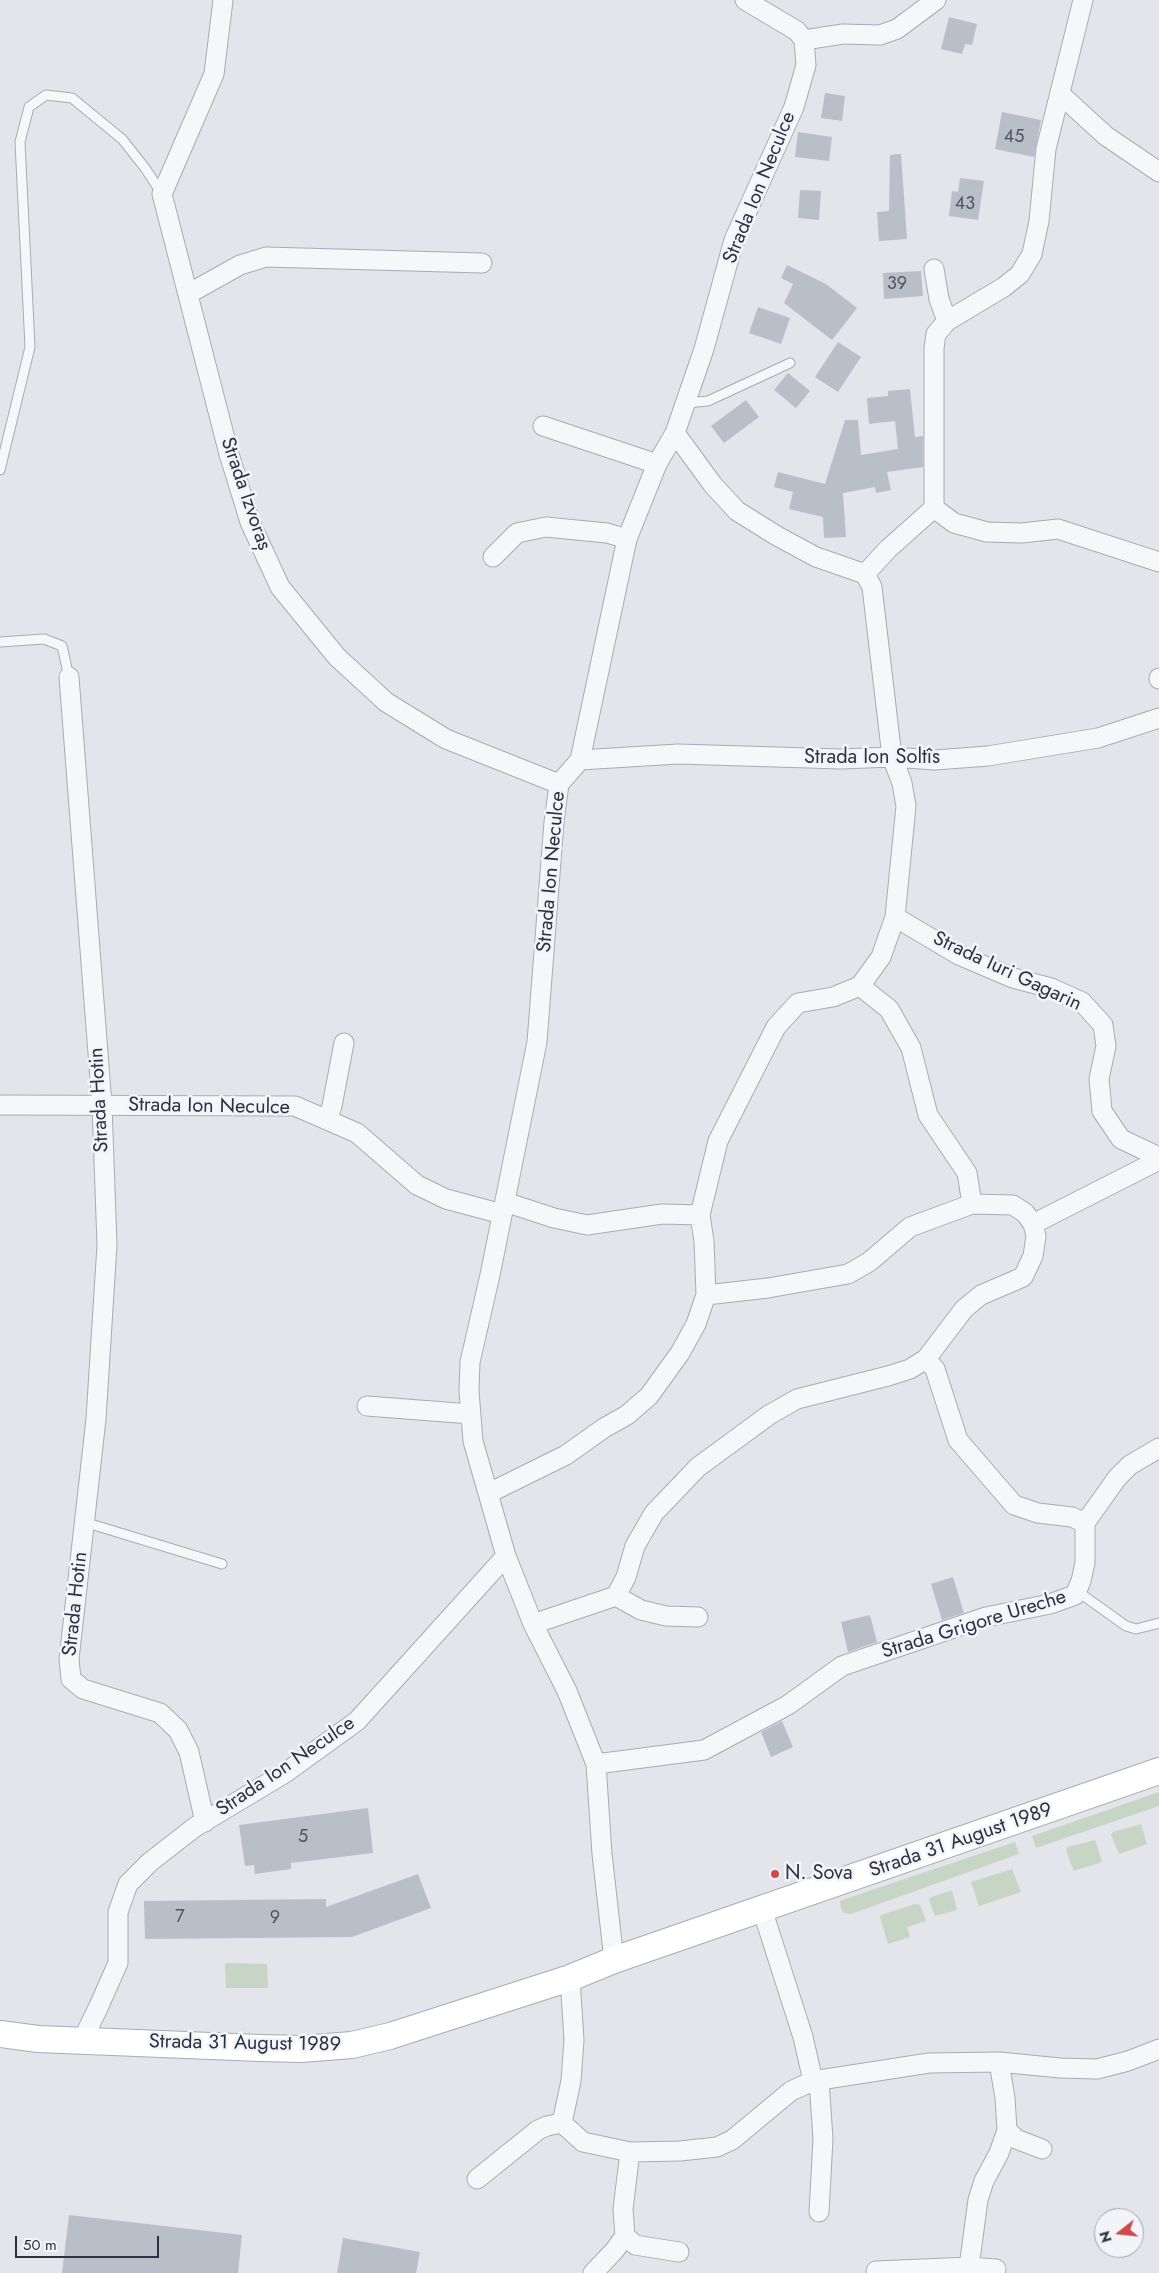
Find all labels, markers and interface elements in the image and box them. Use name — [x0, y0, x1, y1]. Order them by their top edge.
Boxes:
street label: Strada Ion Neculce — [719, 108, 801, 268]
house number: 45 — [1004, 127, 1024, 149]
house number: 43 — [955, 194, 975, 216]
house number: 39 — [887, 274, 907, 296]
street label: Strada Izvoraș — [215, 434, 275, 554]
street label: Strada Ion Soltîs — [804, 746, 940, 770]
street label: Strada Ion Neculce — [533, 790, 571, 954]
street label: Strada Iuri Gagarin — [929, 927, 1085, 1017]
street label: Strada Hotin — [85, 1047, 115, 1153]
street label: Strada Ion Neculce — [128, 1094, 290, 1120]
street label: Strada Hotin — [59, 1551, 93, 1657]
street label: Strada Grigore Ureche — [879, 1585, 1069, 1665]
street label: Strada Ion Neculce — [212, 1712, 360, 1822]
street label: Strada 31 August 1989 — [866, 1798, 1056, 1884]
house number: 5 — [298, 1827, 308, 1849]
place label: N. Sova — [785, 1862, 852, 1886]
marker: N. Sova — [769, 1868, 781, 1880]
house number: 7 — [175, 1907, 185, 1929]
house number: 9 — [270, 1908, 280, 1930]
street label: Strada 31 August 1989 — [149, 2030, 341, 2058]
north arrow — [1094, 2208, 1144, 2258]
scale bar — [18, 2226, 161, 2258]
text: N — [1094, 2229, 1117, 2245]
text: 50 m — [23, 2234, 57, 2256]

